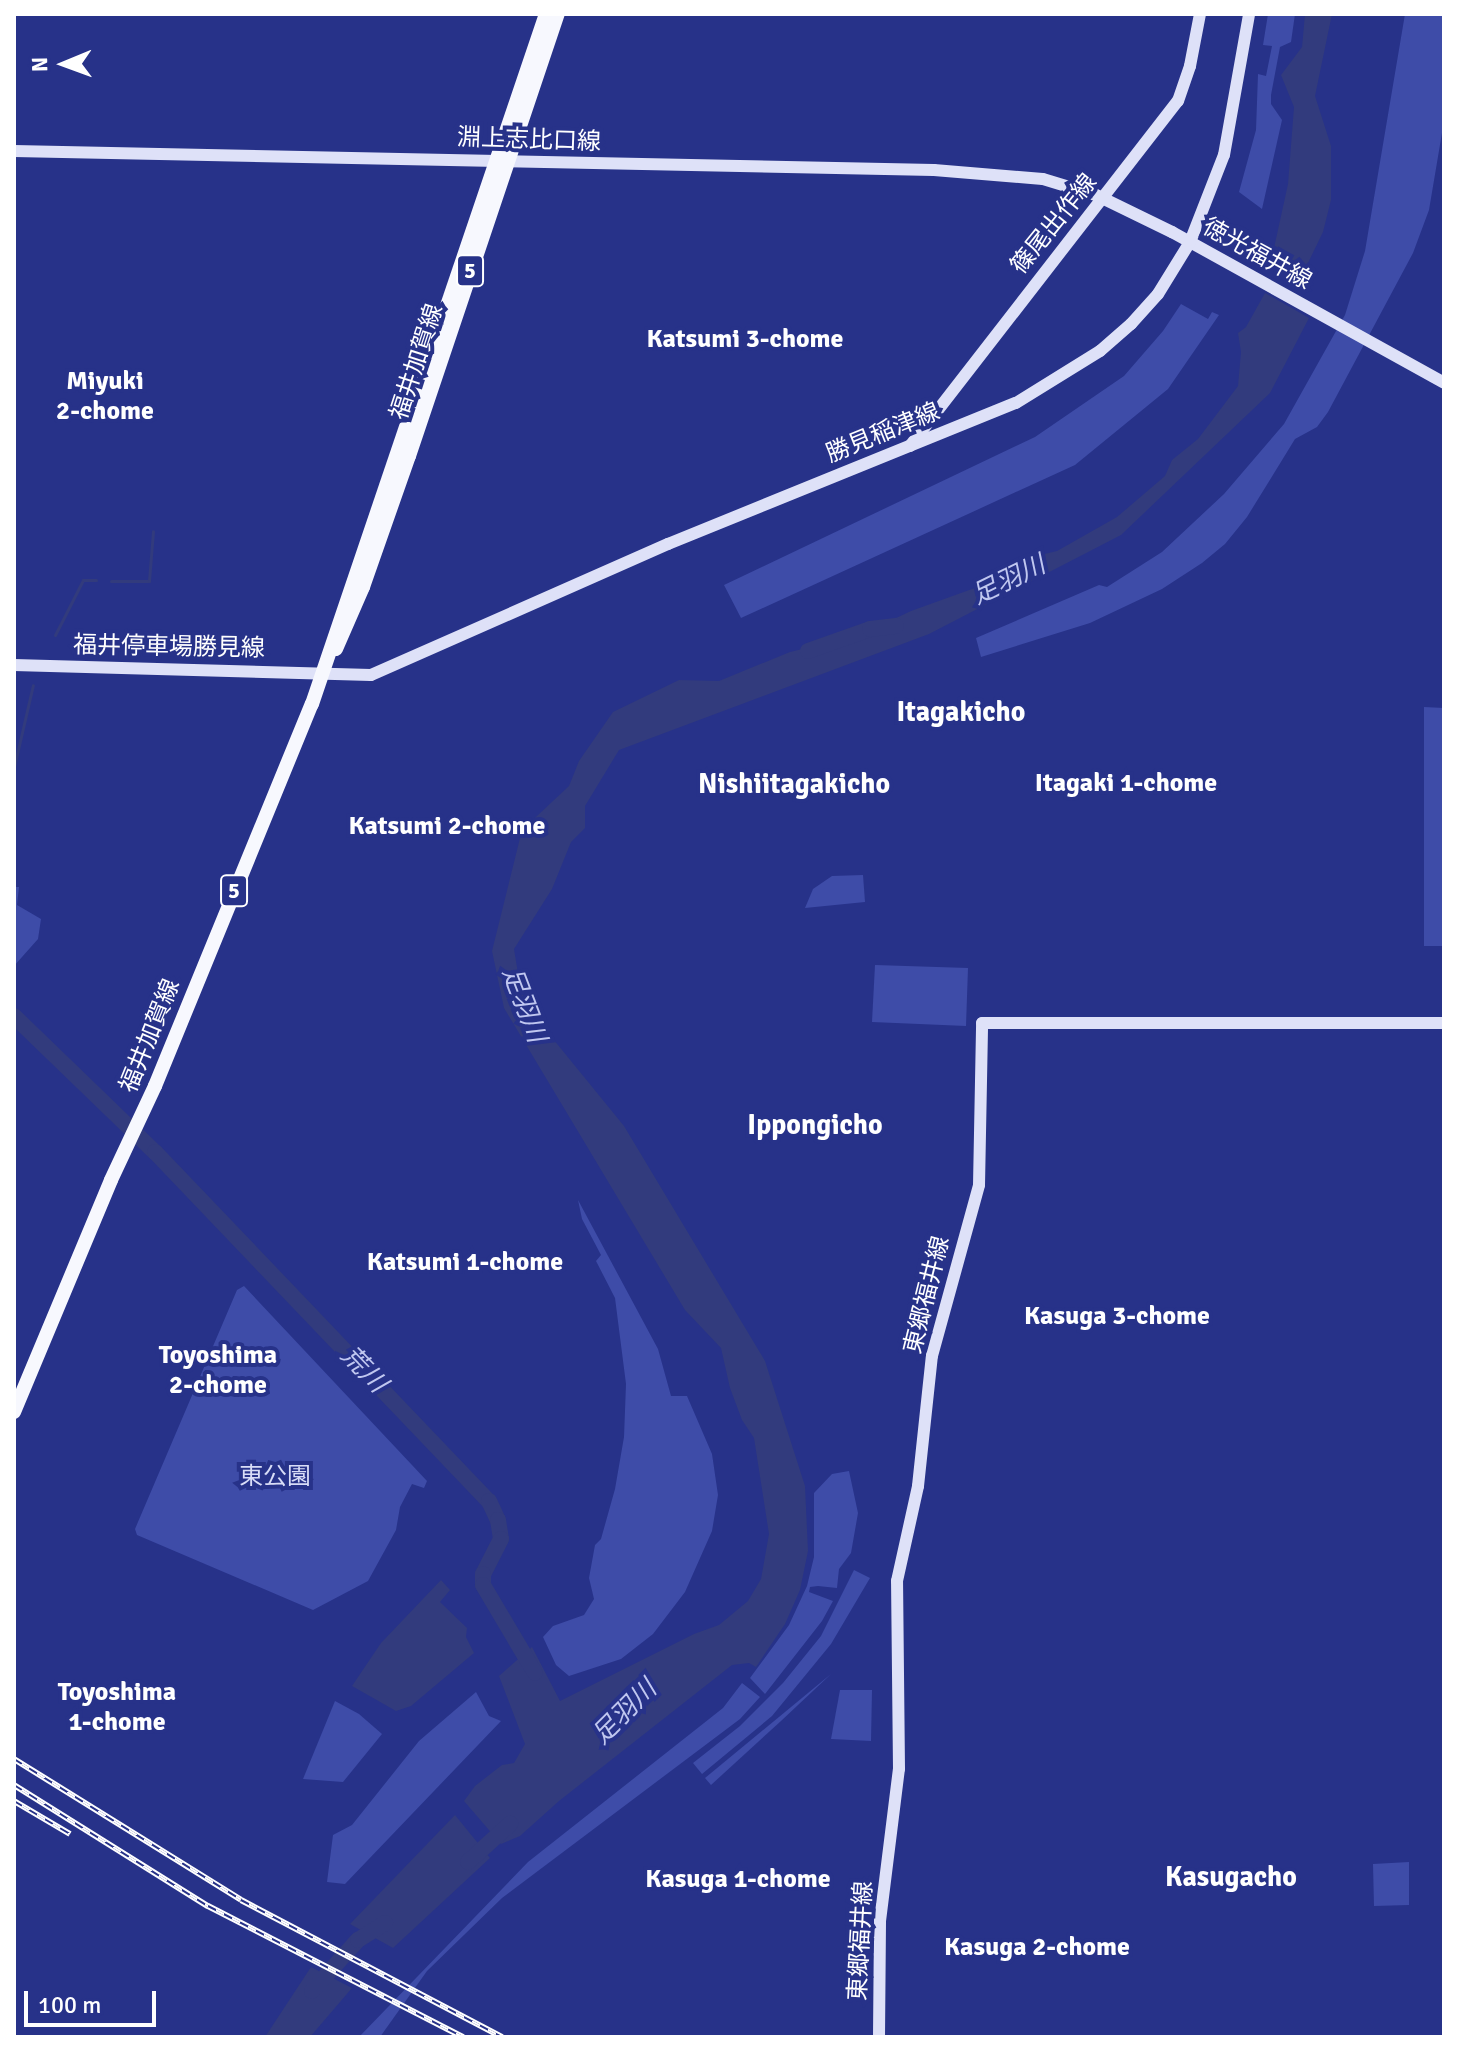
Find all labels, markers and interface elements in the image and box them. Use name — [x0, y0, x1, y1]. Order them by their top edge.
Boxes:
north arrow — [24, 24, 104, 104]
text: N — [26, 57, 53, 72]
street label: 淵上志比口線 — [457, 123, 601, 157]
street label: 篠尾出作線 — [1005, 168, 1103, 280]
street label: 徳光福井線 — [1198, 212, 1316, 296]
road number: 5 — [456, 253, 484, 289]
street label: 福井加賀線 — [385, 300, 449, 424]
district label: Katsumi 3-chome — [646, 324, 844, 356]
district label: Miyuki 2-chome — [56, 366, 154, 428]
street label: 勝見稲津線 — [822, 397, 944, 469]
water label: 足羽川 — [967, 550, 1051, 612]
street label: 福井停車場勝見線 — [73, 631, 265, 663]
district label: Itagakicho — [897, 695, 1025, 729]
district label: Nishiitagakicho — [698, 767, 890, 801]
district label: Itagaki 1-chome — [1035, 768, 1217, 800]
district label: Katsumi 2-chome — [348, 811, 546, 843]
road number: 5 — [220, 873, 248, 909]
water label: 足羽川 — [494, 963, 552, 1047]
street label: 福井加賀線 — [114, 975, 186, 1097]
district label: Ippongicho — [747, 1108, 883, 1142]
street label: 東郷福井線 — [899, 1233, 955, 1357]
district label: Katsumi 1-chome — [367, 1247, 563, 1279]
district label: Kasuga 3-chome — [1024, 1301, 1210, 1333]
district label: Toyoshima 2-chome — [159, 1340, 277, 1402]
water label: 荒川 — [334, 1340, 392, 1400]
park label: 東公園 — [239, 1463, 311, 1491]
water label: 足羽川 — [586, 1674, 664, 1752]
district label: Toyoshima 1-chome — [58, 1677, 176, 1738]
district label: Kasugacho — [1165, 1860, 1297, 1894]
district label: Kasuga 1-chome — [645, 1864, 831, 1896]
street label: 東郷福井線 — [843, 1880, 879, 2002]
district label: Kasuga 2-chome — [944, 1932, 1130, 1964]
scale bar — [28, 1975, 160, 2025]
text: 100 m — [38, 1990, 101, 2020]

